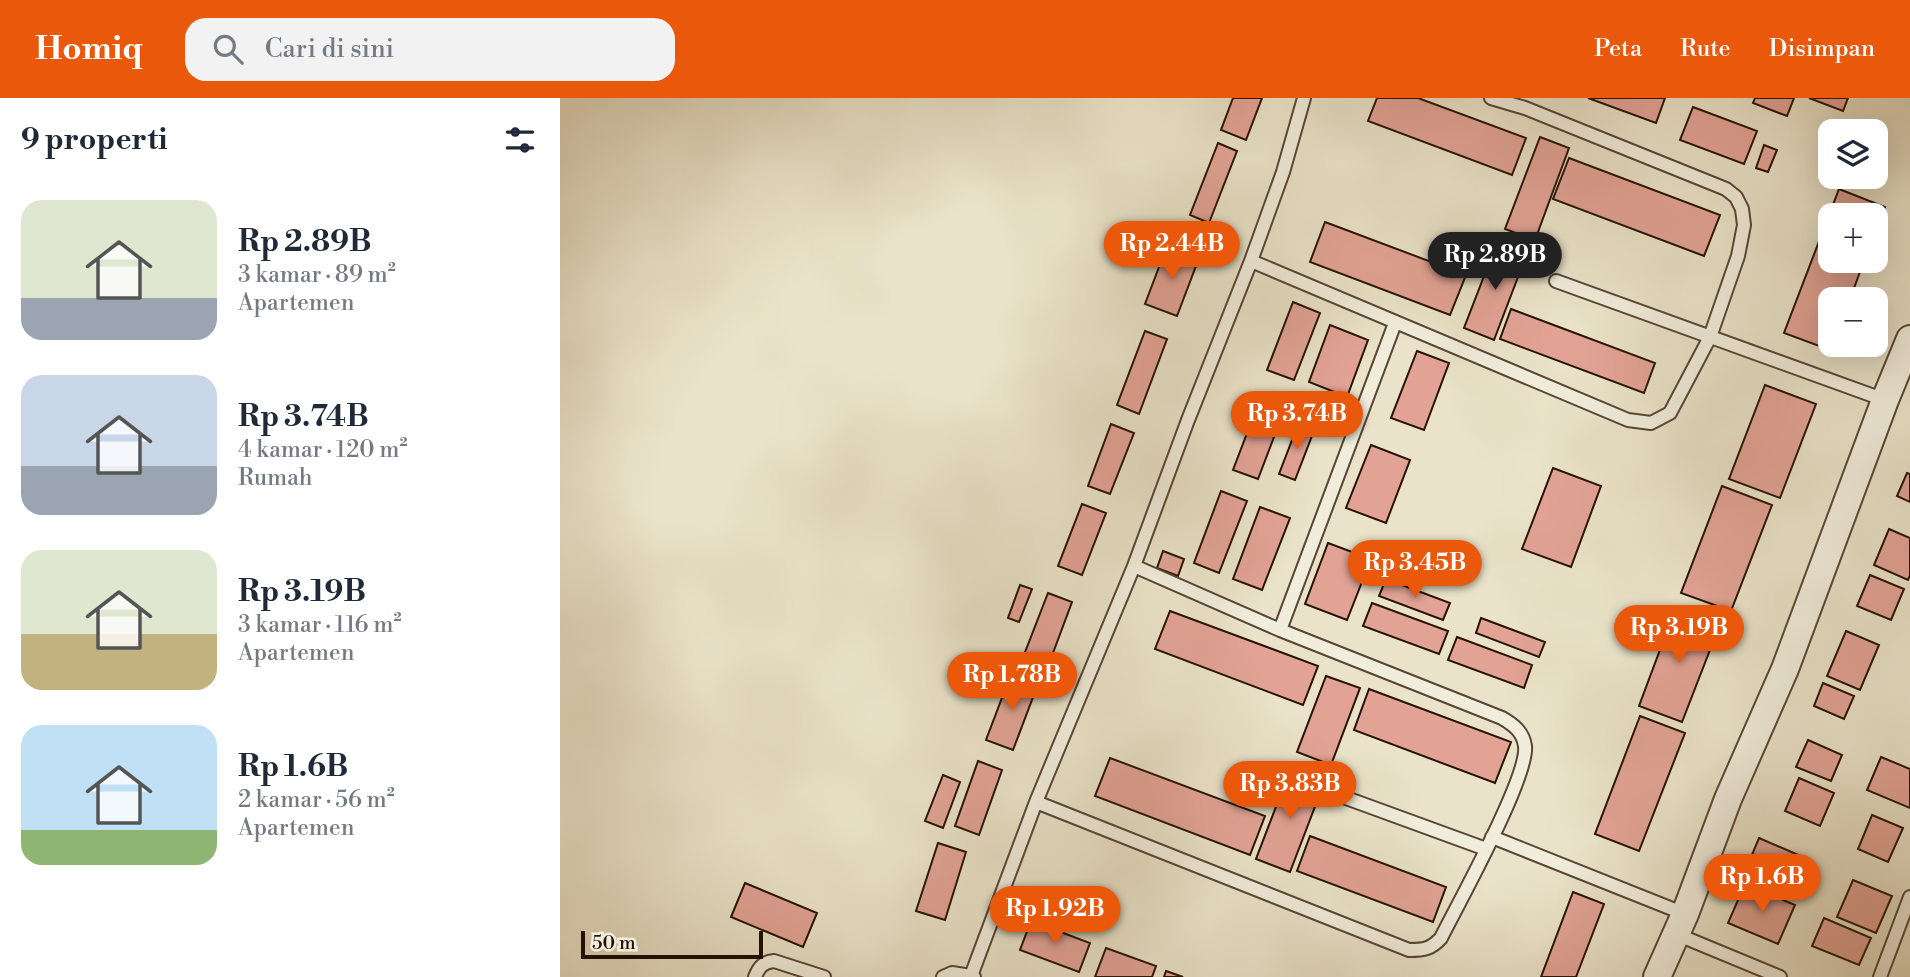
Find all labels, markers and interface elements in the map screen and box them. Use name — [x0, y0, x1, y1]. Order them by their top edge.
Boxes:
search box — [185, 18, 675, 81]
text: Homiq — [35, 29, 143, 70]
icon: search — [209, 30, 247, 68]
text: Cari di sini — [265, 33, 394, 65]
text: Peta — [1594, 34, 1642, 64]
text: Rute — [1680, 34, 1731, 64]
text: Disimpan — [1769, 34, 1875, 64]
map controls — [1818, 119, 1888, 357]
button: layers — [1818, 119, 1888, 189]
text: 9 properti — [21, 121, 168, 159]
icon: filters — [501, 121, 539, 159]
button: + — [1818, 203, 1888, 273]
pin: Rp 2.44B — [1100, 222, 1244, 281]
text: Rp 2.89B — [238, 223, 372, 261]
icon: home — [77, 228, 161, 312]
text: Rp 2.44B — [1120, 230, 1224, 258]
pin: Rp 2.89B — [1423, 232, 1567, 292]
text: Rp 2.89B — [1444, 241, 1546, 269]
text: 3 kamar · 89 m² — [238, 261, 396, 289]
button: − — [1818, 287, 1888, 357]
text: Apartemen — [238, 289, 354, 317]
pin: Rp 3.74B — [1225, 392, 1369, 451]
text: Rp 3.74B — [238, 398, 369, 436]
text: Rp 3.74B — [1247, 400, 1347, 428]
icon: home — [77, 403, 161, 487]
text: 4 kamar · 120 m² — [238, 436, 408, 464]
text: Rumah — [238, 464, 313, 492]
pin: Rp 3.45B — [1343, 540, 1487, 600]
text: Rp 3.45B — [1364, 549, 1466, 577]
text: Rp 3.19B — [238, 573, 366, 611]
icon: home — [77, 578, 161, 662]
pin: Rp 3.19B — [1607, 606, 1751, 665]
text: 3 kamar · 116 m² — [238, 611, 401, 639]
text: Rp 3.19B — [1630, 614, 1728, 642]
text: Apartemen — [238, 639, 354, 667]
pin: Rp 1.78B — [940, 652, 1084, 712]
text: Rp 1.78B — [963, 661, 1061, 689]
text: Rp 1.6B — [238, 748, 348, 786]
icon: home — [77, 753, 161, 837]
pin: Rp 3.83B — [1218, 762, 1362, 821]
text: Rp 3.83B — [1239, 770, 1341, 798]
text: 2 kamar · 56 m² — [238, 786, 395, 814]
text: Apartemen — [238, 814, 354, 842]
pin: Rp 1.6B — [1697, 854, 1827, 914]
text: Rp 1.6B — [1720, 863, 1804, 891]
pin: Rp 1.92B — [983, 886, 1127, 946]
text: Rp 1.92B — [1006, 895, 1104, 923]
scale bar — [581, 928, 763, 960]
text: 50 m — [592, 931, 636, 955]

